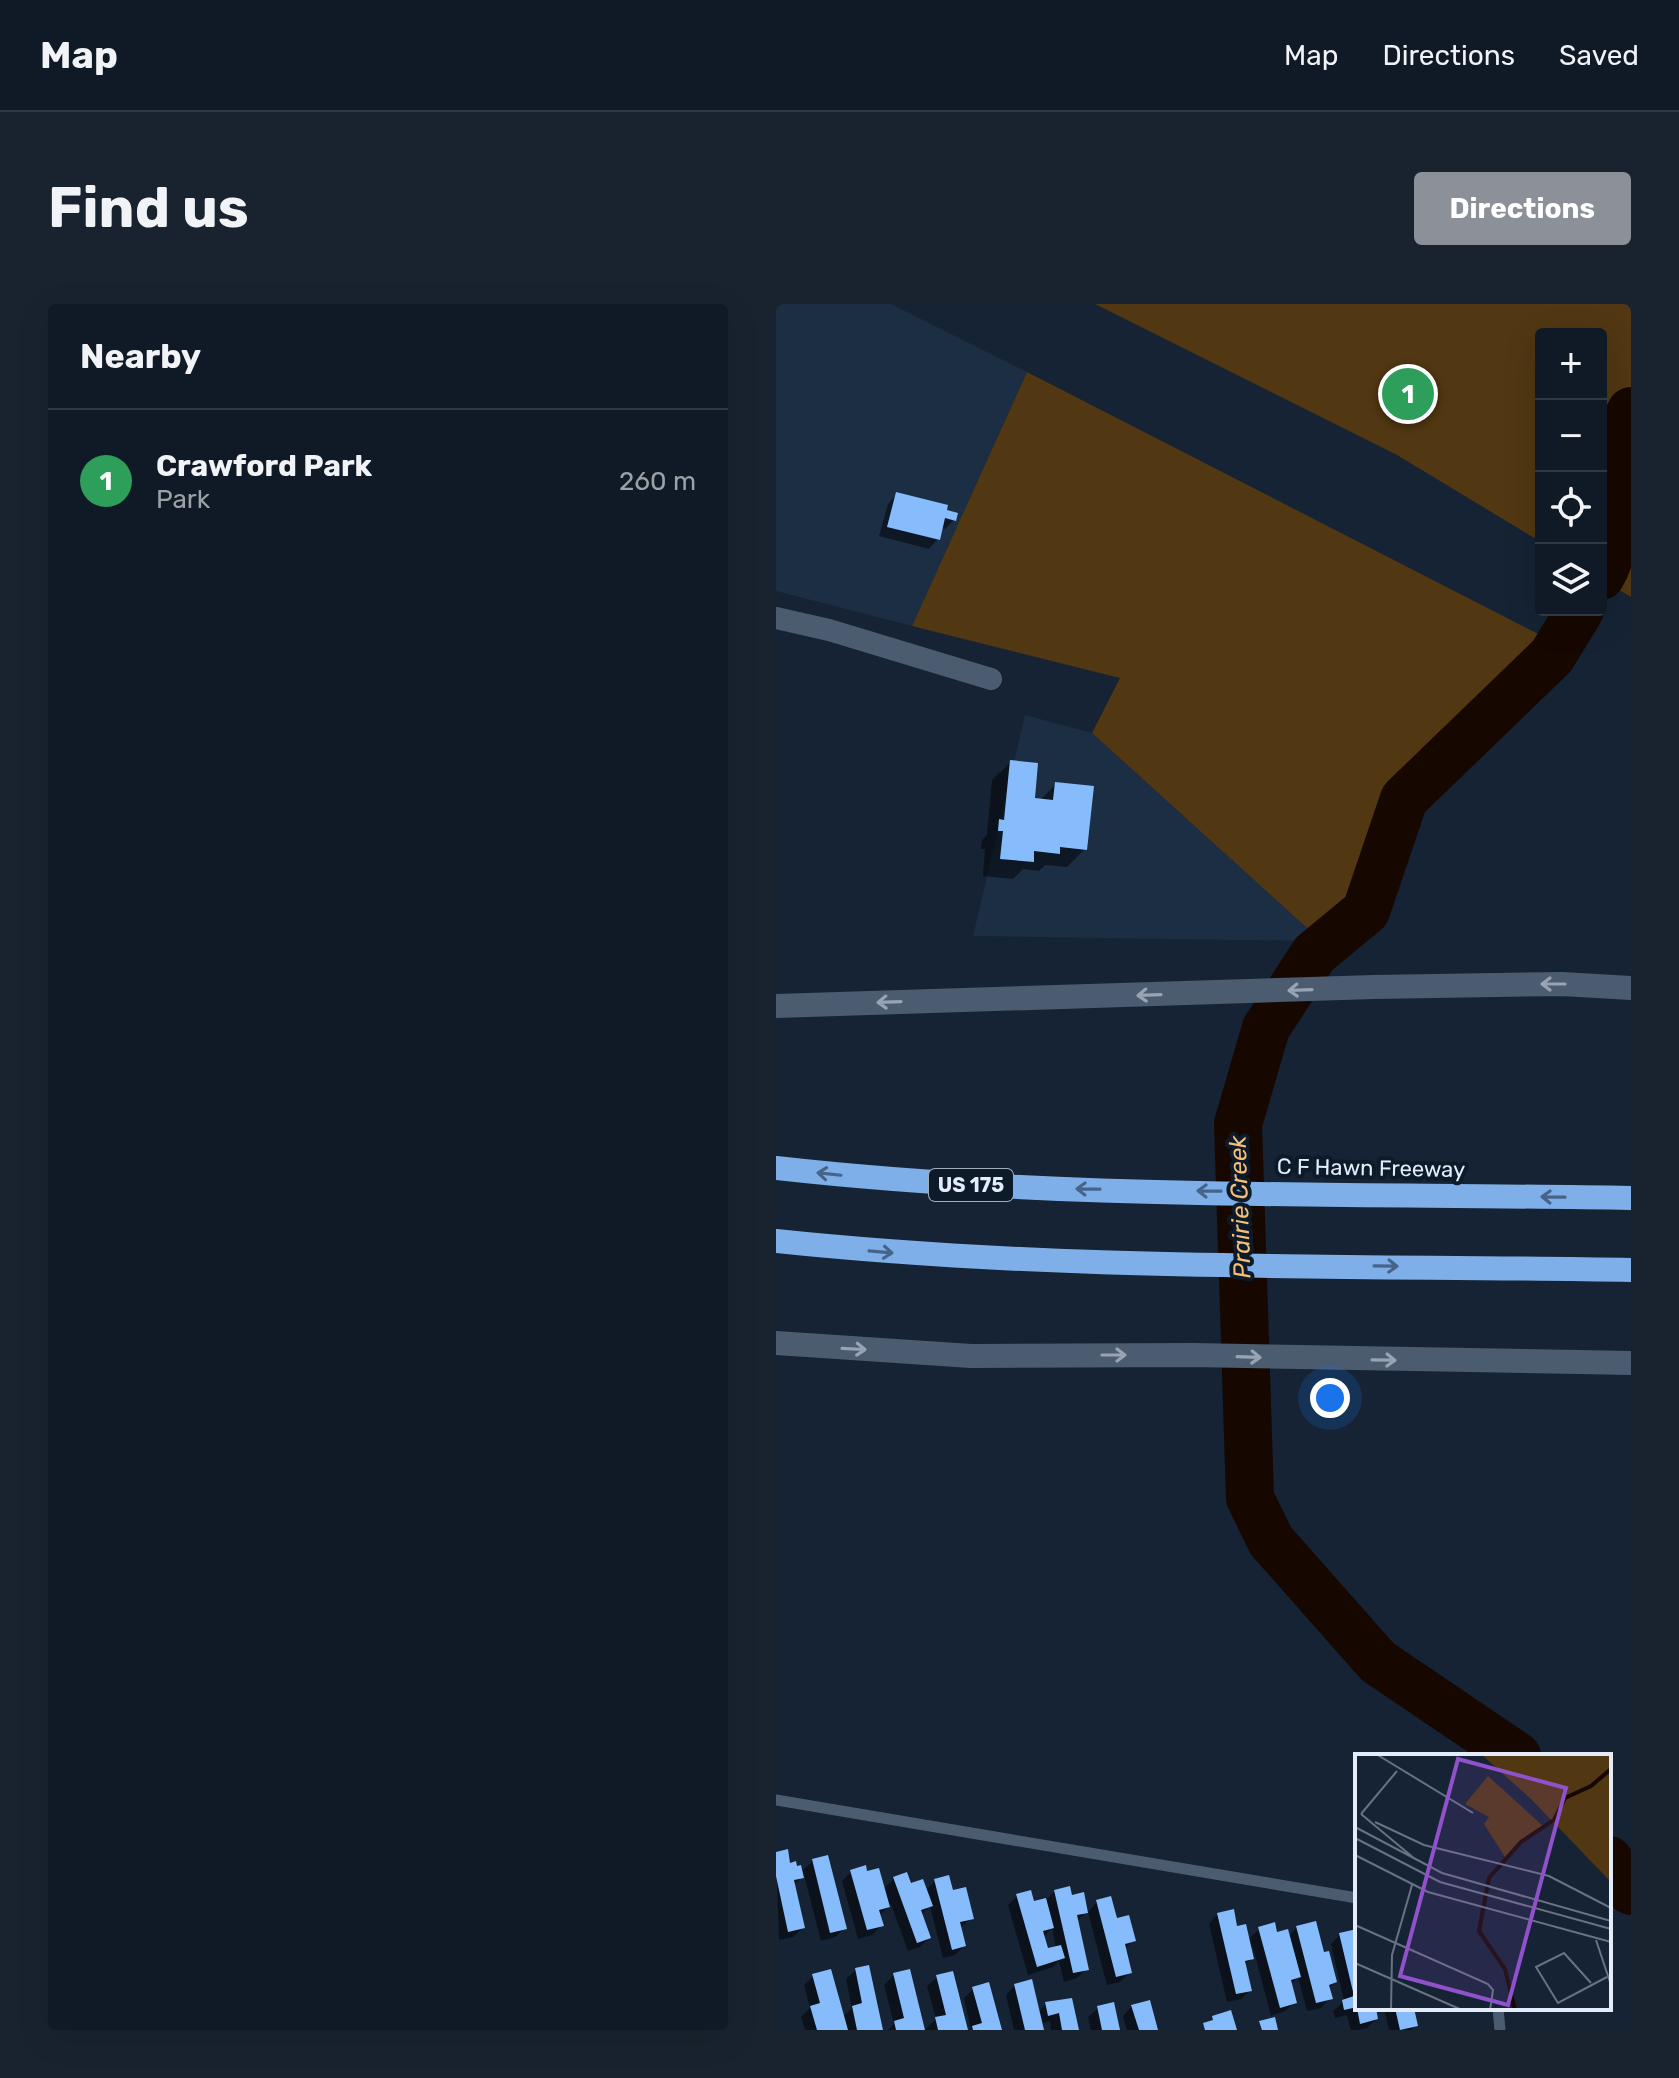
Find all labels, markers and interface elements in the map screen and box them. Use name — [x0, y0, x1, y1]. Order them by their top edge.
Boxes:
text: Map — [40, 32, 118, 78]
text: Map — [1284, 39, 1338, 72]
text: Directions — [1382, 39, 1515, 72]
text: Saved — [1559, 39, 1639, 72]
button: Directions — [1414, 172, 1631, 245]
text: Find us — [48, 175, 249, 241]
map controls — [1535, 328, 1607, 616]
button: + — [1535, 328, 1607, 400]
text: Nearby — [80, 336, 201, 377]
pin: 1 — [1382, 364, 1434, 424]
button: − — [1535, 400, 1607, 472]
text: Crawford Park — [156, 448, 372, 484]
text: 1 — [100, 466, 112, 497]
text: 260 m — [619, 466, 696, 497]
button: locate — [1535, 472, 1607, 544]
text: Park — [156, 484, 210, 515]
button: layers — [1535, 544, 1607, 616]
one-way arrow — [1540, 976, 1567, 992]
one-way arrow — [1287, 982, 1314, 997]
one-way arrow — [1136, 987, 1163, 1002]
one-way arrow — [876, 995, 903, 1010]
water label: Prairie Creek — [1223, 1134, 1256, 1279]
street label: C F Hawn Freeway — [1277, 1153, 1465, 1183]
one-way arrow — [816, 1166, 843, 1181]
road number: US 175 — [929, 1169, 1013, 1201]
one-way arrow — [1075, 1181, 1102, 1197]
one-way arrow — [1196, 1183, 1223, 1199]
one-way arrow — [1540, 1189, 1567, 1205]
one-way arrow — [868, 1245, 894, 1260]
one-way arrow — [1372, 1258, 1399, 1273]
one-way arrow — [840, 1342, 867, 1357]
one-way arrow — [1100, 1348, 1127, 1363]
one-way arrow — [1235, 1350, 1262, 1365]
one-way arrow — [1370, 1352, 1397, 1368]
your location — [1310, 1378, 1350, 1418]
inset map — [1355, 1754, 1611, 2010]

